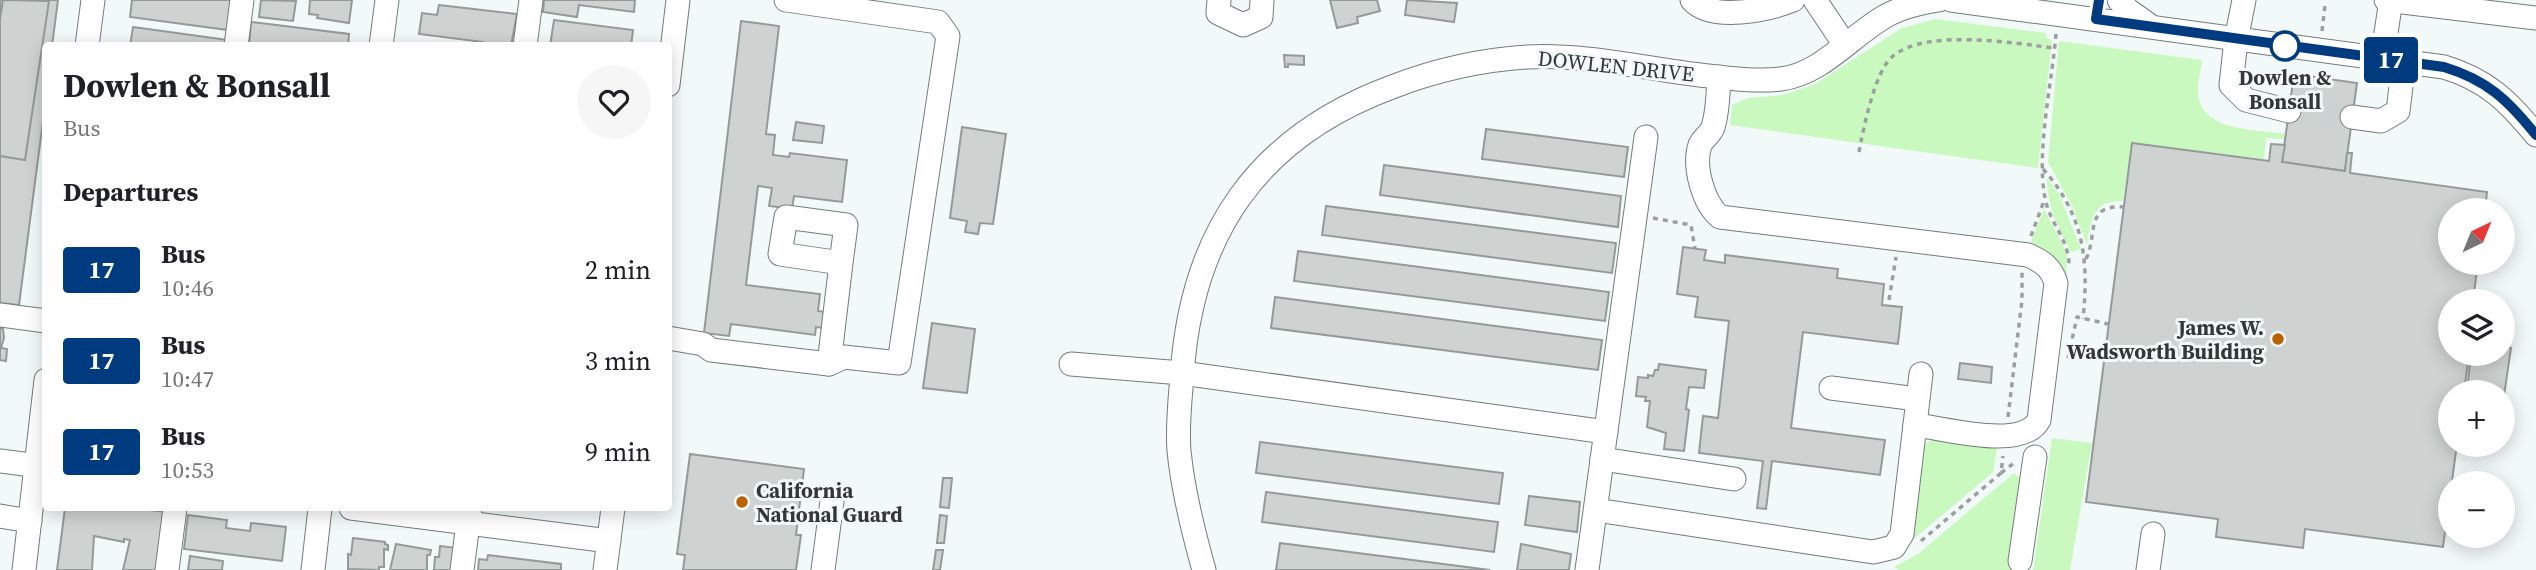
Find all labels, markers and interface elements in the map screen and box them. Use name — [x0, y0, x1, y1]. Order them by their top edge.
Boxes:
marker: Dowlen & Bonsall — [2270, 31, 2300, 61]
line badge: 17 — [2360, 37, 2422, 83]
street label: DOWLEN DRIVE — [1536, 43, 1696, 89]
text: 17 — [2378, 43, 2404, 76]
text: Dowlen & Bonsall — [63, 63, 330, 108]
place label: Dowlen & Bonsall — [2239, 63, 2331, 116]
button: heart — [577, 65, 651, 139]
text: Bus — [63, 112, 100, 144]
text: Departures — [63, 174, 198, 210]
north arrow — [2438, 198, 2515, 275]
map controls — [2438, 198, 2515, 548]
text: Bus — [161, 236, 205, 272]
text: 2 min — [585, 252, 651, 288]
text: 17 — [88, 253, 115, 286]
text: 10:46 — [161, 272, 214, 304]
button: layers — [2438, 289, 2515, 366]
place label: James W. Wadsworth Building — [2066, 313, 2265, 366]
text: Bus — [161, 327, 205, 363]
marker: James W. Wadsworth Building — [2270, 331, 2286, 347]
text: 3 min — [585, 343, 651, 379]
text: 17 — [88, 344, 115, 377]
text: 10:47 — [161, 363, 214, 395]
button: + — [2438, 380, 2515, 457]
text: Bus — [161, 418, 205, 454]
text: 9 min — [585, 434, 651, 470]
text: 17 — [88, 435, 115, 468]
text: 10:53 — [161, 454, 214, 486]
button: − — [2438, 471, 2515, 548]
place label: California National Guard — [756, 476, 903, 529]
marker: California National Guard — [734, 494, 750, 510]

